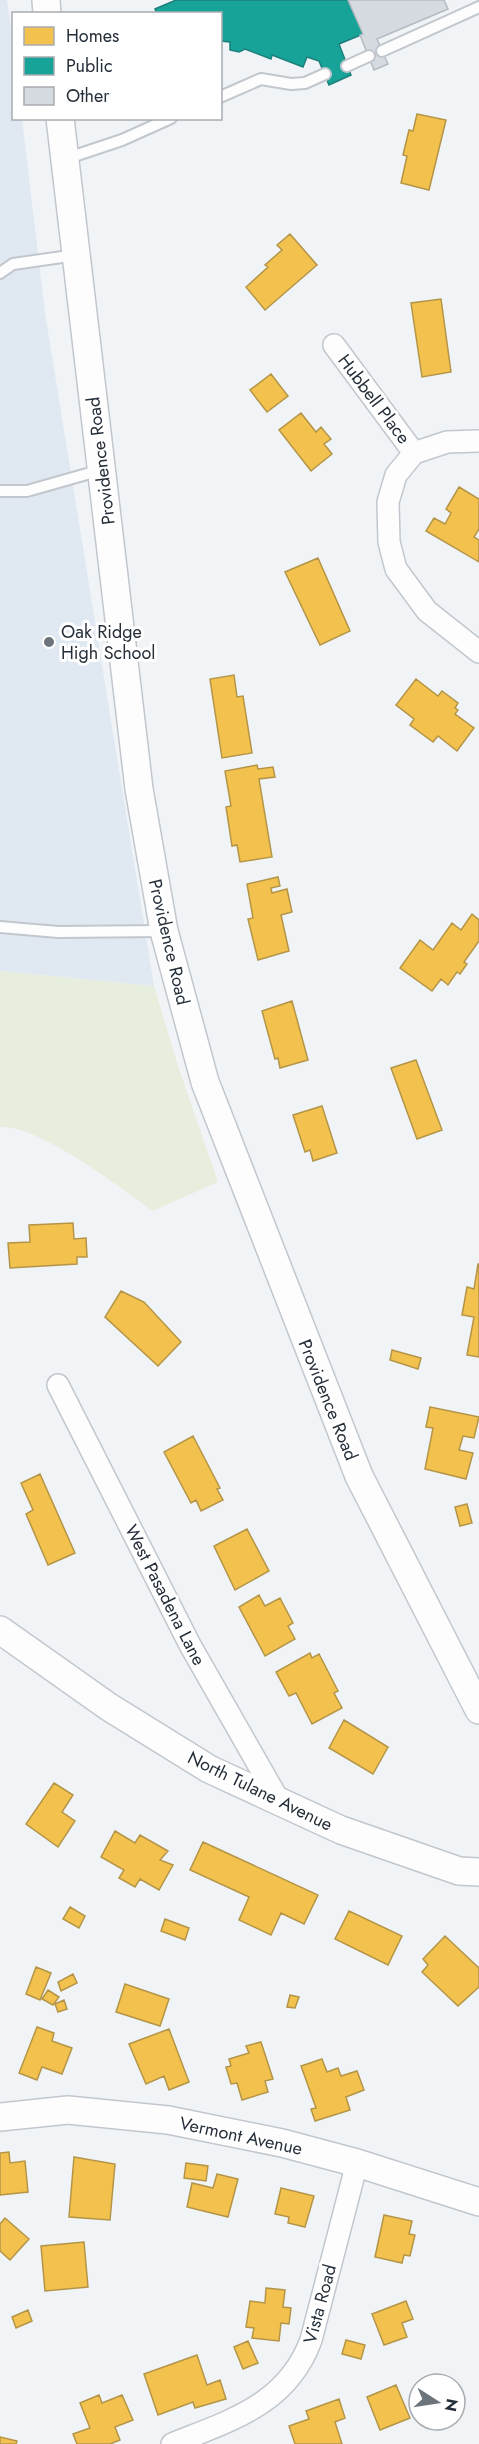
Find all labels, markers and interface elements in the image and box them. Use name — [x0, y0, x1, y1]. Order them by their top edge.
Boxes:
legend — [12, 12, 222, 120]
text: Homes — [66, 23, 119, 49]
text: Public — [66, 53, 113, 79]
text: Other — [66, 83, 110, 109]
street label: Hubbell Place — [332, 349, 416, 449]
street label: Providence Road — [80, 396, 122, 526]
place label: Oak Ridge High School — [61, 619, 155, 666]
marker: Oak Ridge High School — [42, 635, 56, 649]
street label: Providence Road — [142, 876, 196, 1008]
street label: Providence Road — [292, 1335, 364, 1465]
street label: West Pasadena Lane — [118, 1520, 212, 1670]
street label: North Tulane Avenue — [183, 1745, 337, 1837]
street label: Vermont Avenue — [177, 2110, 305, 2162]
street label: Vista Road — [297, 2262, 343, 2346]
north arrow — [407, 2372, 467, 2432]
text: N — [439, 2396, 464, 2414]

